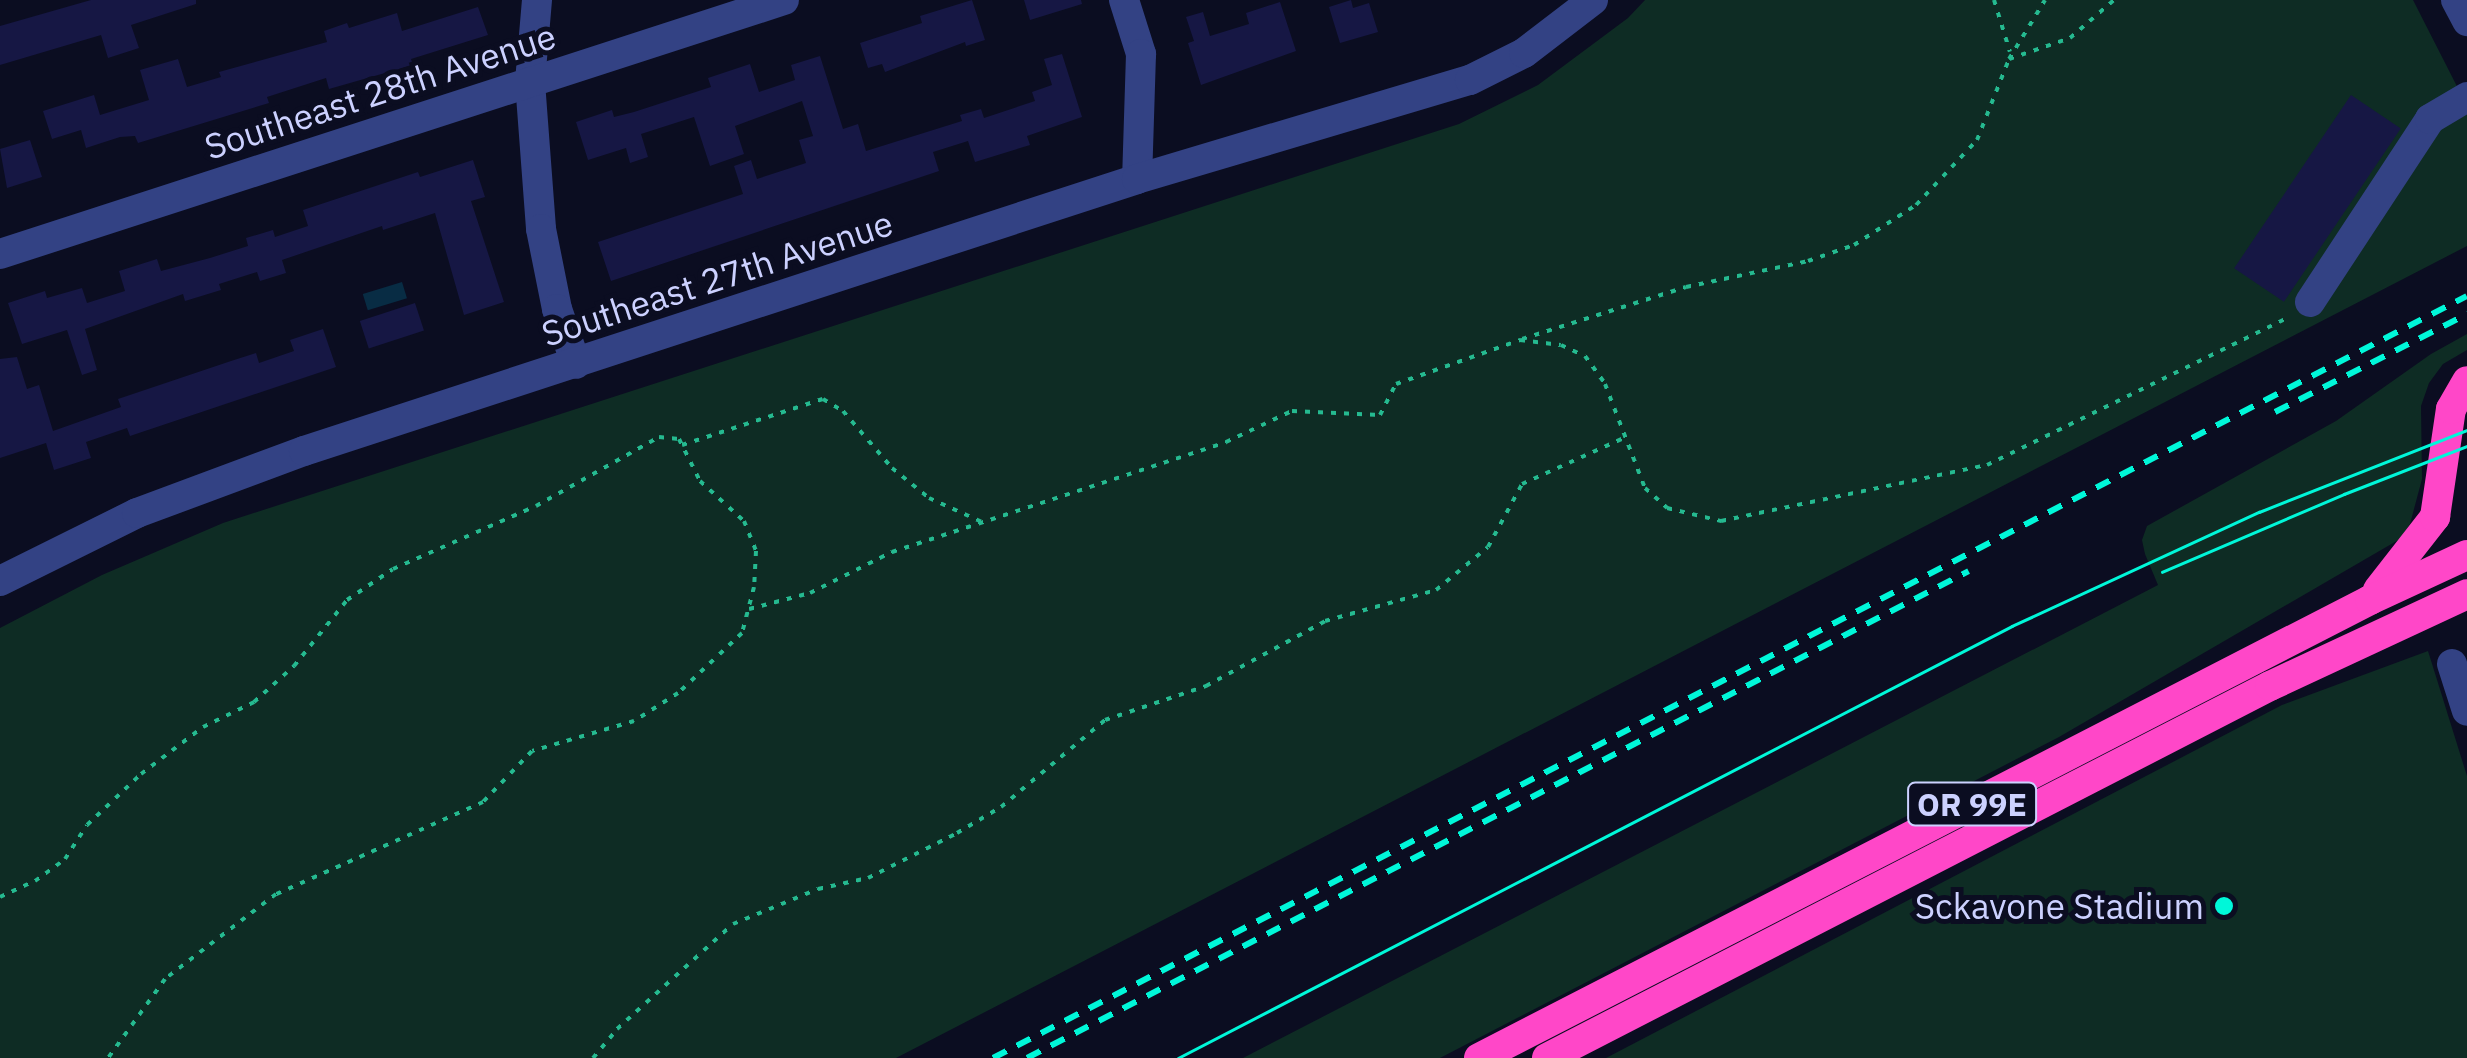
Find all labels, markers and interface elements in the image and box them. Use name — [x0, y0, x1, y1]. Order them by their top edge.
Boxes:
street label: Southeast 28th Avenue — [199, 14, 561, 168]
street label: Southeast 27th Avenue — [536, 201, 898, 355]
road number: OR 99E — [1907, 777, 2037, 831]
place label: Sckavone Stadium — [1915, 885, 2204, 927]
marker: Sckavone Stadium — [2213, 895, 2235, 917]

